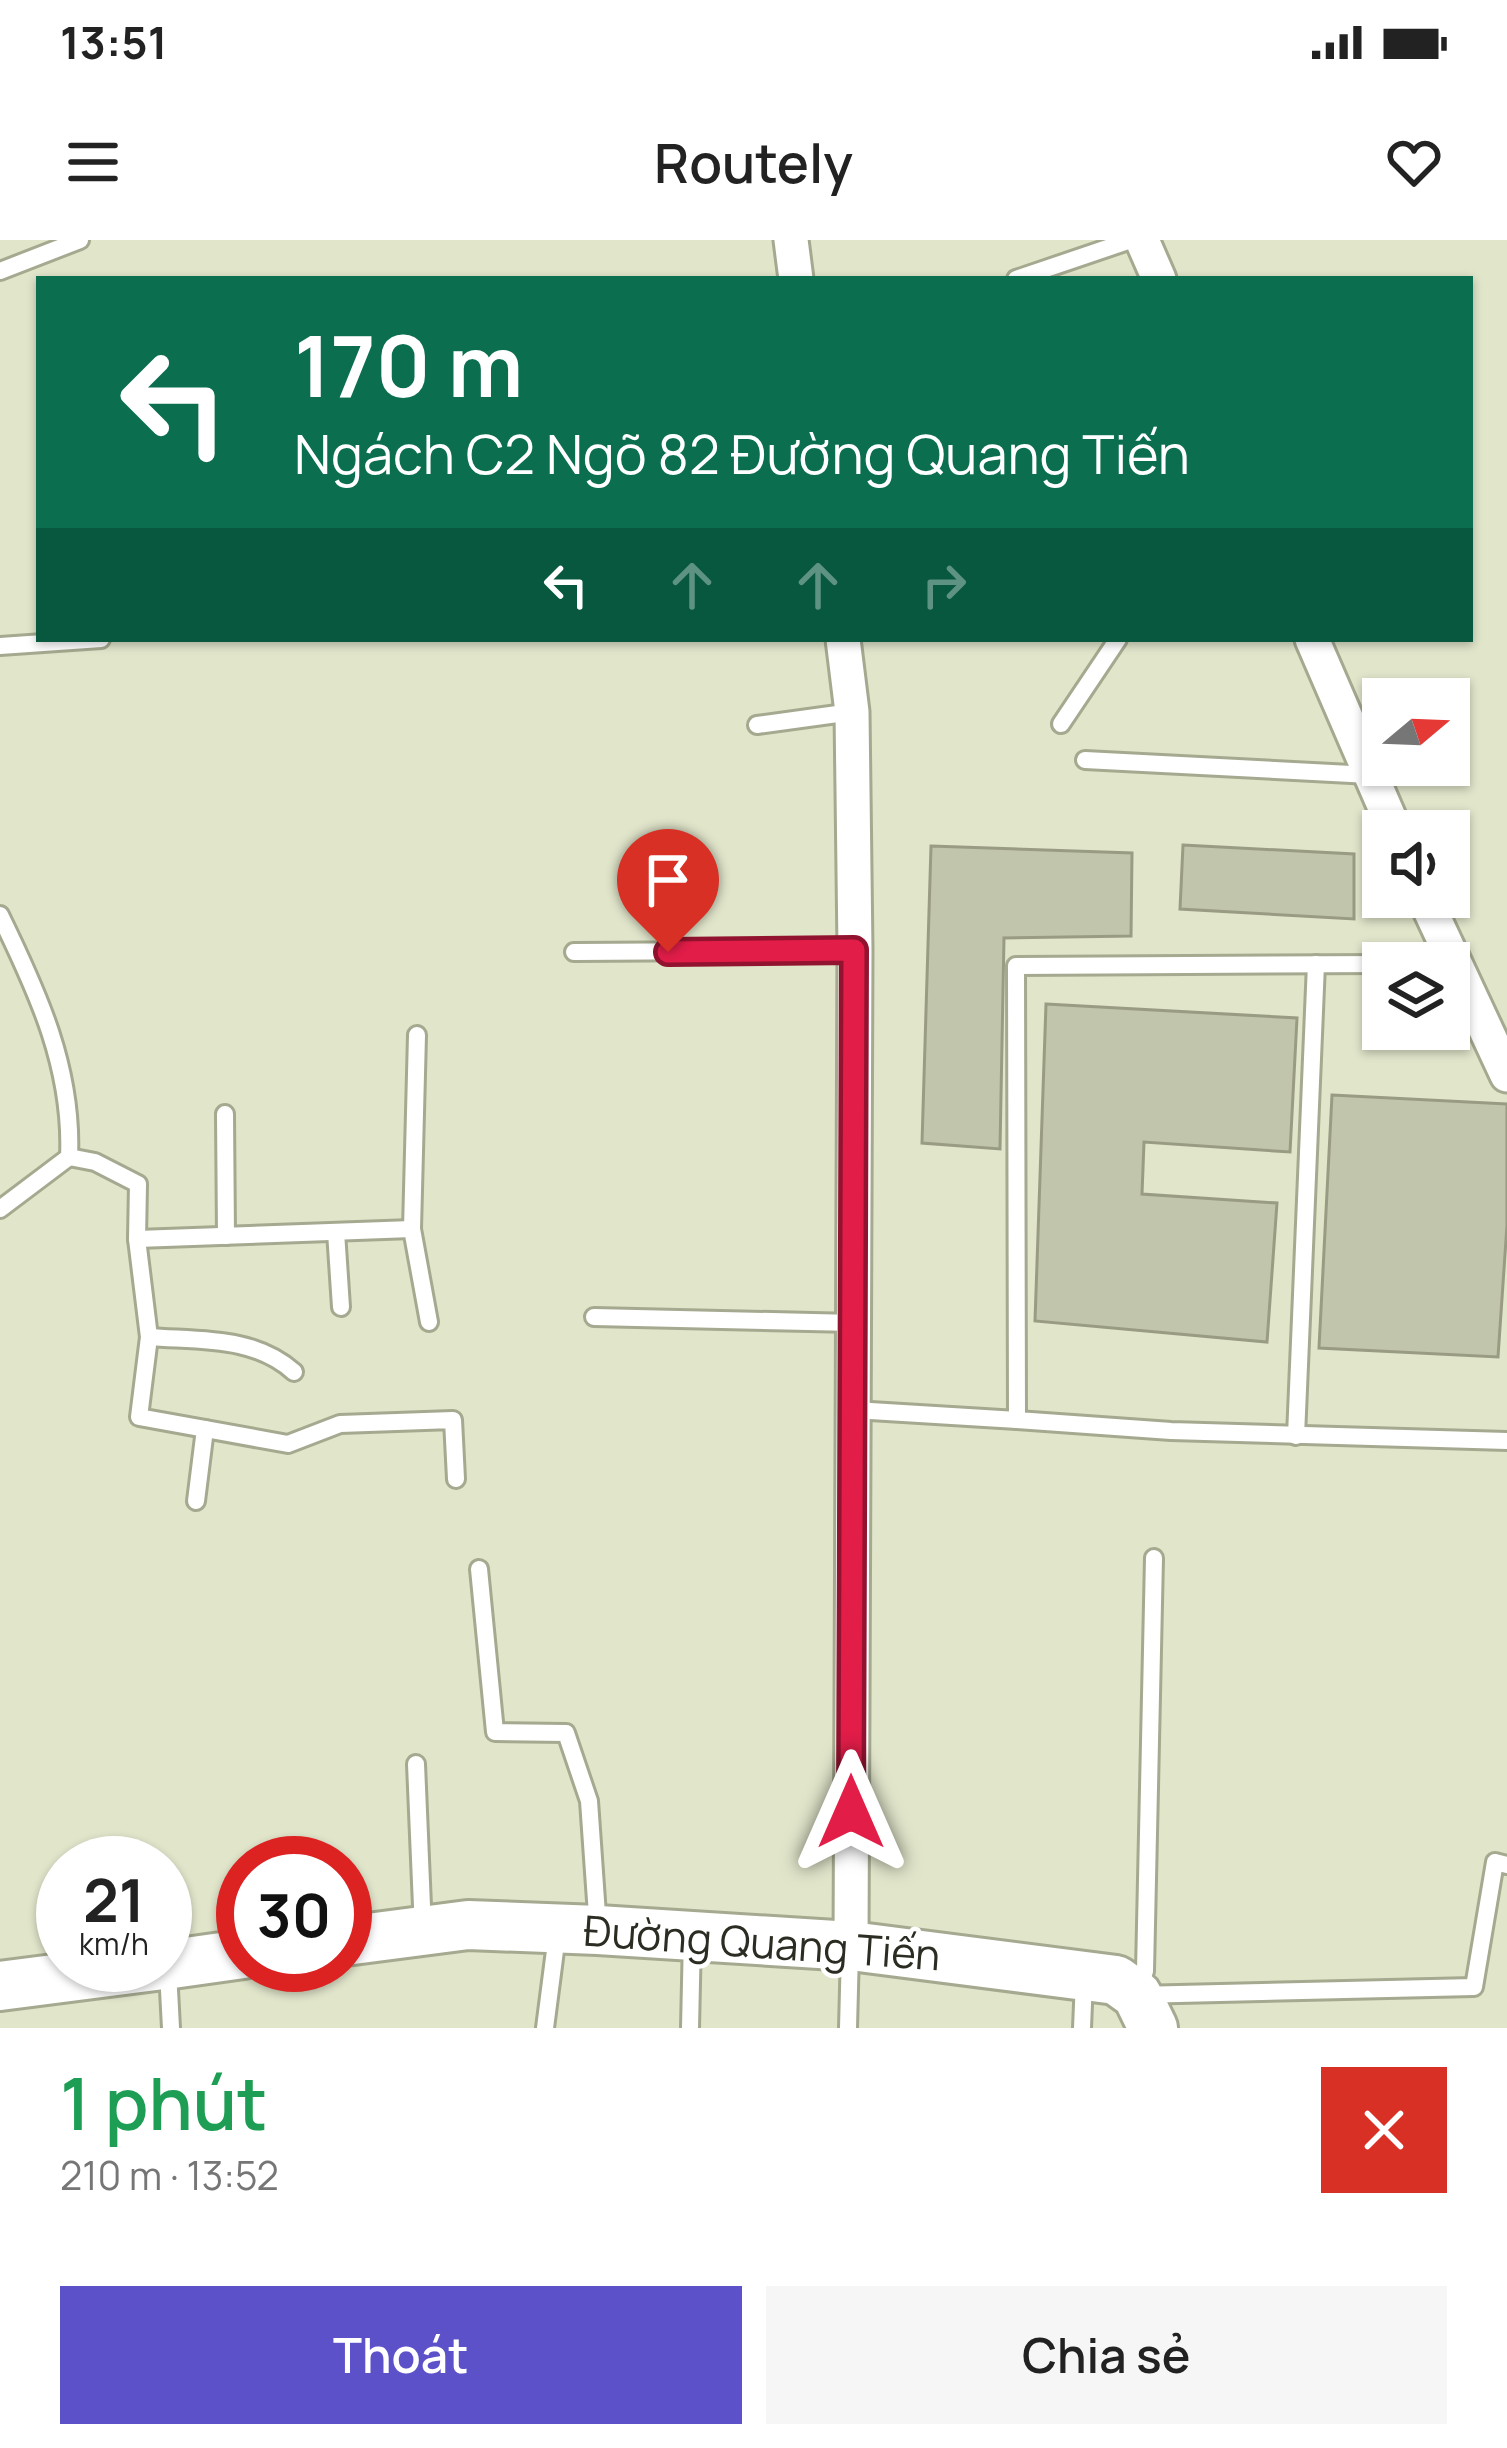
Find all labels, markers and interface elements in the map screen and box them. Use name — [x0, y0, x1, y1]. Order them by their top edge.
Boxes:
text: 13:51 — [60, 11, 167, 73]
text: Routely — [654, 125, 853, 199]
icon: menu — [60, 129, 126, 195]
icon: heart — [1381, 129, 1447, 195]
text: 170 m — [294, 307, 523, 422]
icon: left — [96, 324, 252, 480]
text: Ngách C2 Ngõ 82 Đường Quang Tiến — [294, 416, 1190, 490]
icon: left — [533, 552, 599, 618]
icon: ahead — [659, 552, 725, 618]
icon: ahead — [785, 552, 851, 618]
icon: right — [911, 552, 977, 618]
north arrow — [1362, 678, 1470, 786]
map controls — [1362, 678, 1470, 1050]
button: sound — [1362, 810, 1470, 918]
pin — [617, 829, 719, 952]
icon: arrive — [635, 847, 701, 913]
button: layers — [1362, 942, 1470, 1050]
position arrow — [788, 1749, 914, 1875]
speed limit sign: 30 — [216, 1836, 372, 1992]
text: 21 — [83, 1858, 145, 1940]
street label: Đường Quang Tiến — [582, 1901, 942, 1983]
text: km/h — [79, 1923, 149, 1964]
text: 1 phút — [60, 2053, 268, 2152]
button: close — [1321, 2067, 1447, 2193]
text: 210 m · 13:52 — [60, 2148, 279, 2202]
button: Thoát — [60, 2286, 742, 2424]
button: Chia sẻ — [766, 2286, 1447, 2424]

